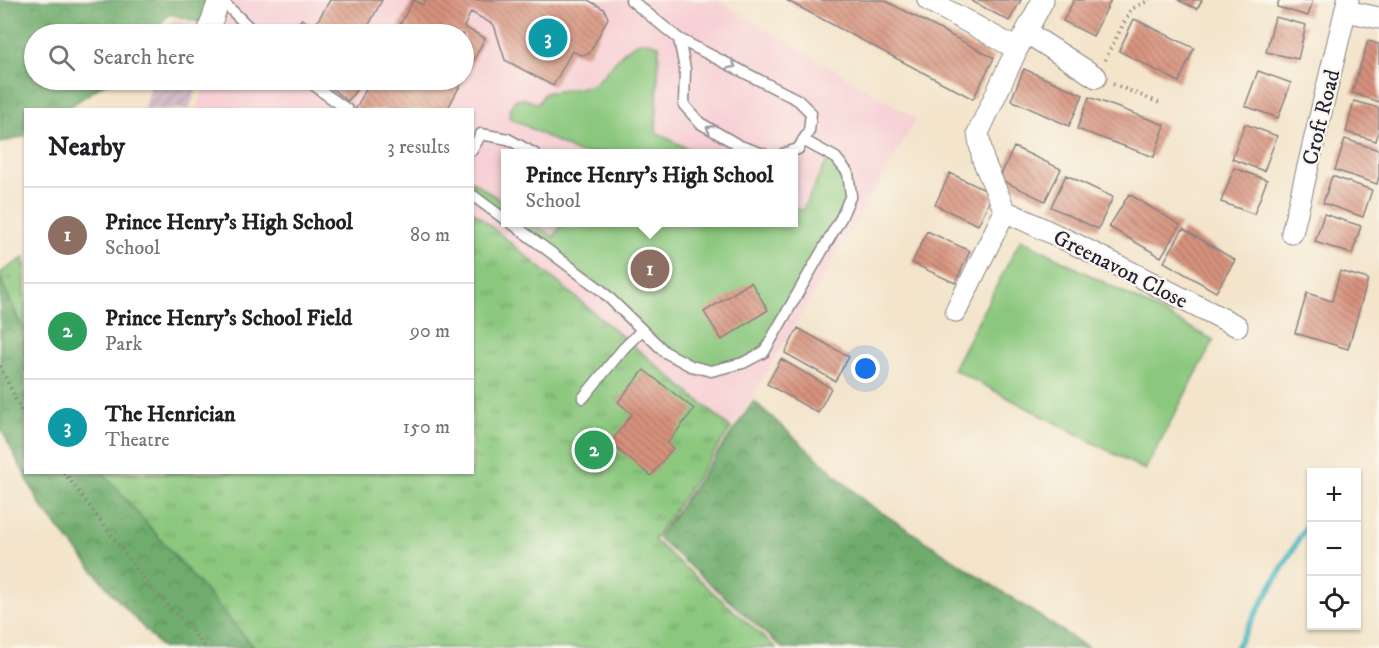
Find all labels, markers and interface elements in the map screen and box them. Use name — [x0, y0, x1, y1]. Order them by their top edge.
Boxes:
pin: 3 — [528, 15, 568, 60]
search box — [24, 24, 474, 90]
icon: search — [45, 41, 78, 74]
text: Search here — [93, 44, 195, 71]
one-way arrow — [725, 58, 736, 69]
street label: Croft Road — [1297, 67, 1346, 168]
one-way arrow — [706, 125, 716, 136]
text: Nearby — [48, 131, 125, 164]
text: 3 results — [387, 135, 450, 160]
popup — [501, 149, 798, 227]
text: Prince Henry's High School — [526, 162, 773, 189]
text: School — [526, 189, 580, 214]
text: Prince Henry's High School — [105, 209, 353, 236]
text: 1 — [64, 223, 71, 248]
text: 80 m — [410, 223, 450, 248]
street label: Greenavon Close — [1049, 224, 1192, 315]
text: School — [105, 236, 160, 261]
pin: 1 — [630, 246, 670, 292]
text: Prince Henry's School Field — [105, 305, 352, 332]
text: 2 — [63, 319, 72, 344]
text: 90 m — [410, 319, 450, 344]
text: Park — [105, 332, 142, 357]
your location — [851, 354, 880, 383]
text: The Henrician — [105, 401, 236, 428]
text: 3 — [64, 415, 71, 440]
text: 150 m — [403, 415, 450, 440]
text: Theatre — [105, 428, 169, 453]
pin: 2 — [574, 428, 614, 472]
map controls — [1307, 468, 1361, 630]
button: + — [1307, 468, 1361, 522]
button: − — [1307, 522, 1361, 576]
button: locate — [1307, 576, 1361, 630]

